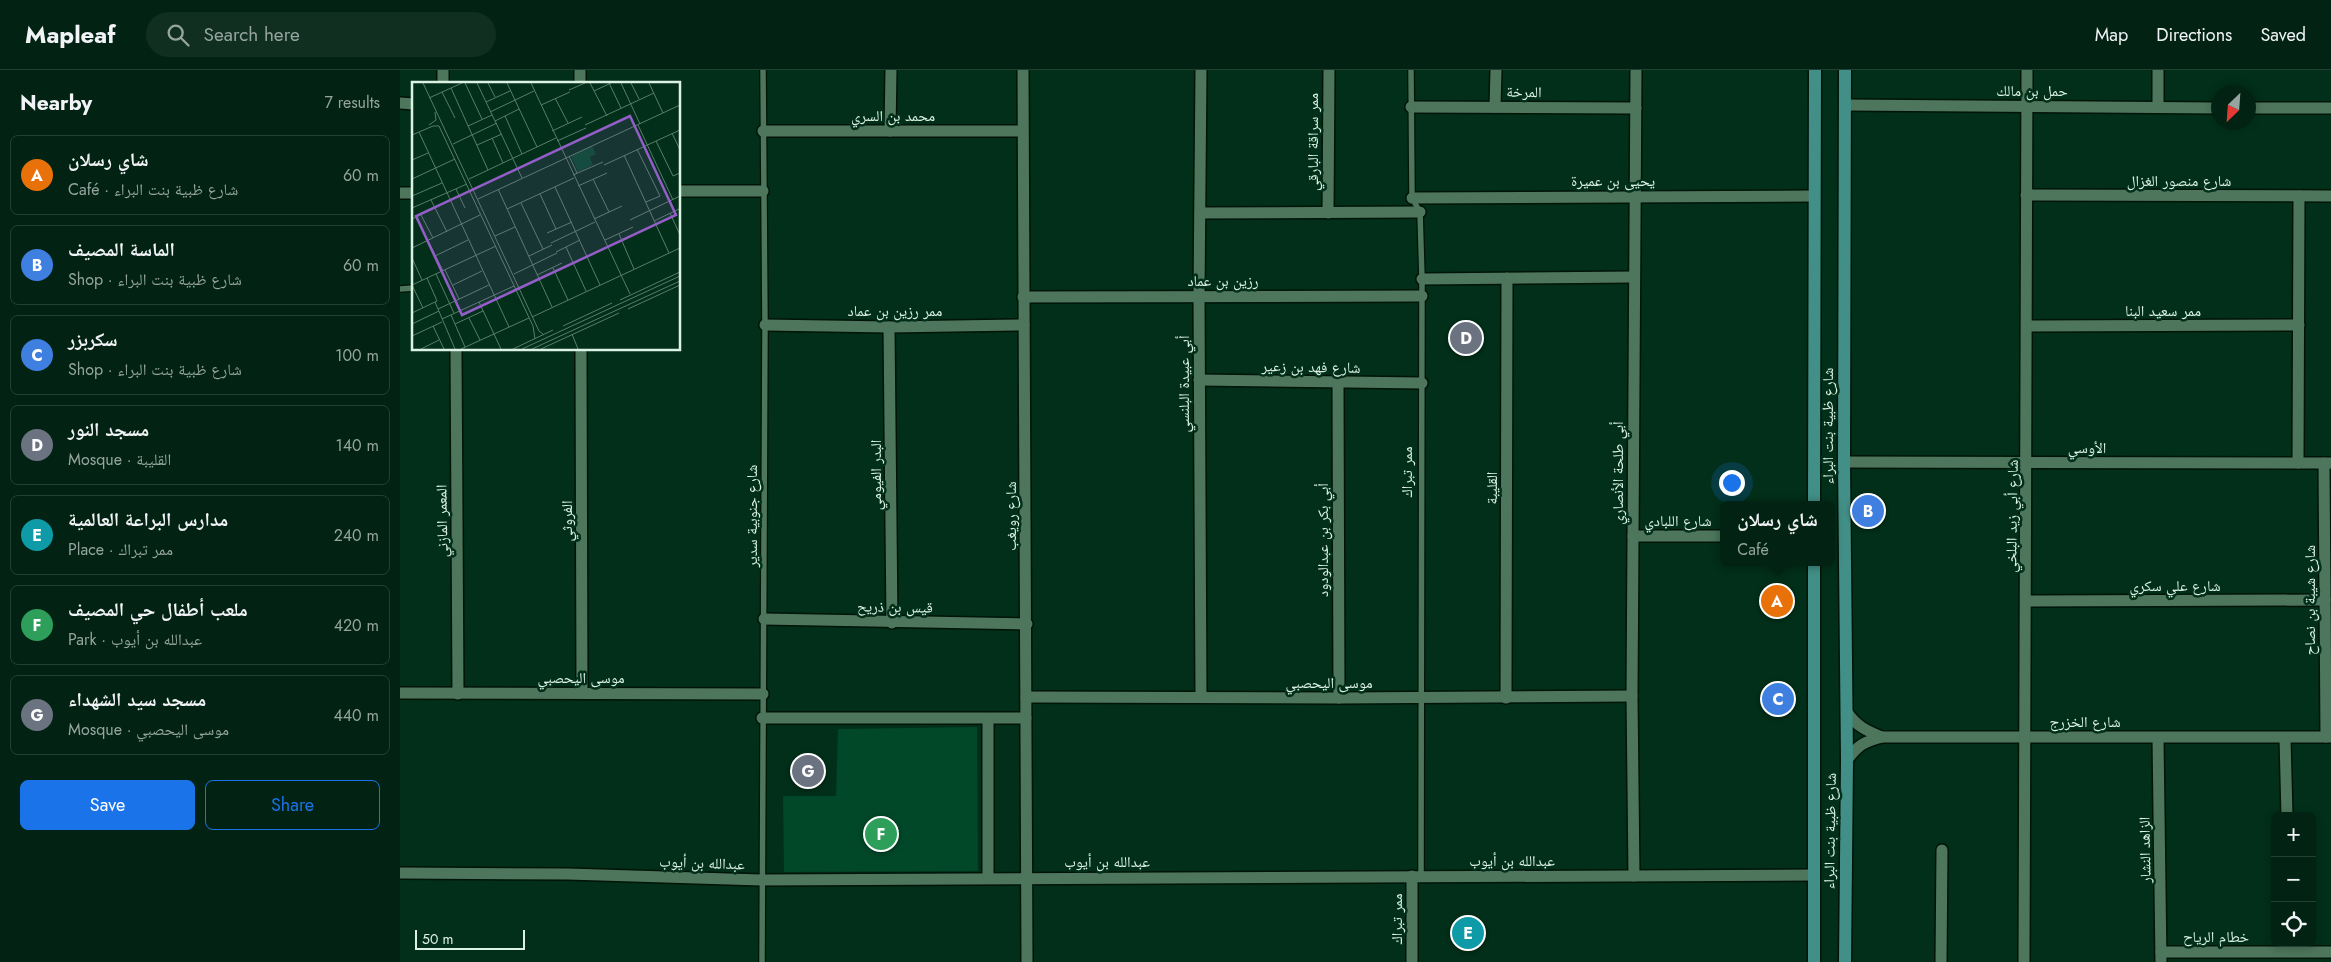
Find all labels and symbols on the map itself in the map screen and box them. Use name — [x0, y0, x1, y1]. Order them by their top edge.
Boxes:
street label: حمل بن مالك — [1996, 80, 2068, 102]
street label: المرخة — [1506, 81, 1542, 103]
inset map — [412, 82, 680, 350]
north arrow — [2211, 85, 2256, 130]
street label: ممر سراقة البارقي — [1302, 93, 1325, 191]
street label: محمد بن السري — [851, 105, 935, 128]
street label: يحيى بن عميرة — [1571, 170, 1655, 192]
street label: شارع منصور الغزال — [2127, 170, 2231, 192]
street label: رزين بن عماد — [1187, 270, 1259, 292]
street label: ممر رزين بن عماد — [848, 300, 943, 322]
street label: ممر سعيد البنا — [2125, 300, 2201, 322]
pin: D — [1450, 319, 1482, 357]
street label: أبي عبيدة البلنسي — [1173, 335, 1196, 433]
street label: شارع فهد بن زعير — [1260, 355, 1361, 379]
street label: شارع ظبية بنت البراء — [1817, 368, 1839, 484]
street label: أبي طلحة الأنصاري — [1607, 421, 1630, 525]
street label: الأوسي — [2068, 437, 2106, 460]
street label: البدر الفيومي — [865, 440, 888, 510]
street label: ممر تبراك — [1396, 446, 1418, 498]
street label: شارع أبي زيد البلخي — [2000, 459, 2025, 573]
street label: شارع جنوبية سدير — [741, 464, 763, 568]
your location — [1719, 470, 1745, 496]
street label: القليبة — [1481, 472, 1503, 504]
street label: شارع رويغب — [1000, 481, 1022, 551]
street label: أبي بكر بن عبدالودود — [1312, 483, 1335, 597]
street label: المعمر المازني — [430, 484, 454, 558]
pin: B — [1852, 492, 1884, 530]
street label: الفروثي — [556, 500, 579, 542]
street label: شارع اللبادي — [1644, 510, 1712, 533]
street label: شارع شيبة بن نصاح — [2299, 545, 2321, 655]
street label: شارع علي سكري — [2129, 575, 2221, 598]
pin: A — [1761, 582, 1793, 620]
street label: قيس بن ذريح — [857, 595, 933, 619]
street label: موسى اليحصبي — [537, 667, 625, 690]
street label: موسى اليحصبي — [1285, 672, 1373, 695]
pin: C — [1762, 680, 1794, 718]
street label: شارع الخزرج — [2049, 711, 2121, 733]
pin: G — [792, 752, 824, 790]
street label: شارع ظبية بنت البراء — [1818, 772, 1842, 889]
pin: F — [865, 815, 897, 853]
street label: الزاهد النشار — [2133, 817, 2157, 884]
street label: عبدالله بن أيوب — [1469, 850, 1555, 872]
street label: عبدالله بن أيوب — [659, 851, 746, 875]
street label: عبدالله بن أيوب — [1064, 851, 1150, 873]
street label: ممر تبراك — [1386, 893, 1408, 945]
pin: E — [1452, 914, 1484, 952]
street label: خطام الرياح — [2183, 926, 2249, 948]
scale bar — [415, 927, 525, 950]

